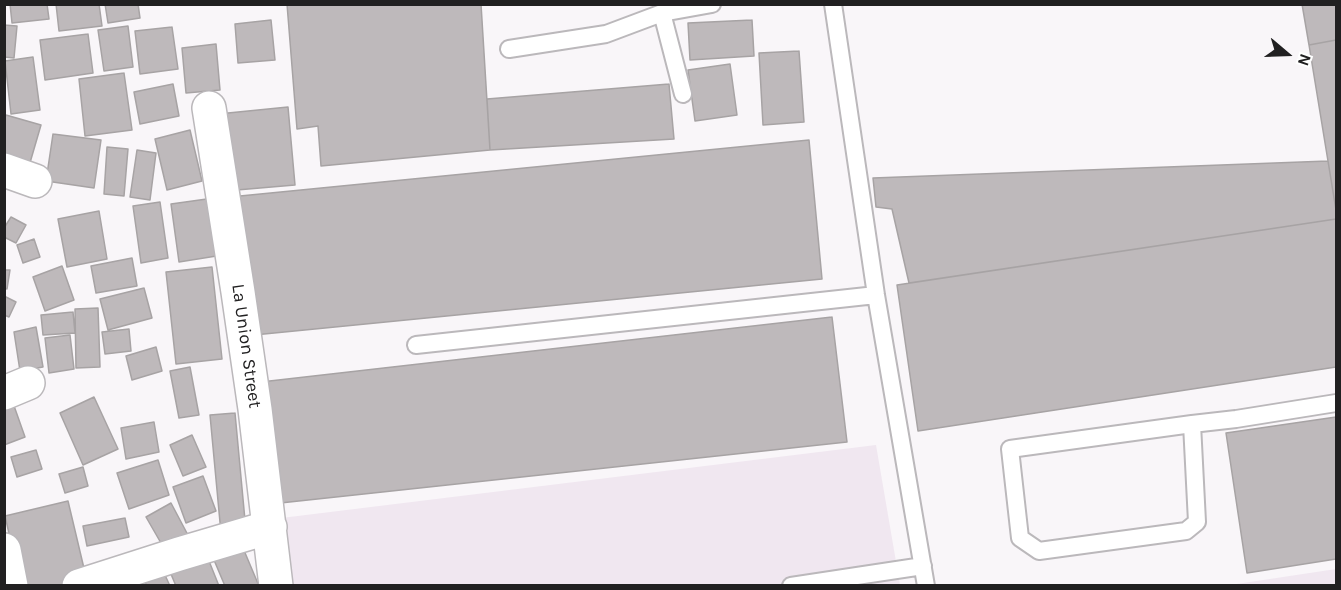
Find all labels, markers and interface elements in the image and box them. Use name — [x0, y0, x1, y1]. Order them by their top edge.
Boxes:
north arrow — [1257, 24, 1317, 84]
text: N — [1294, 51, 1315, 69]
street label: La Union Street — [227, 283, 265, 409]

